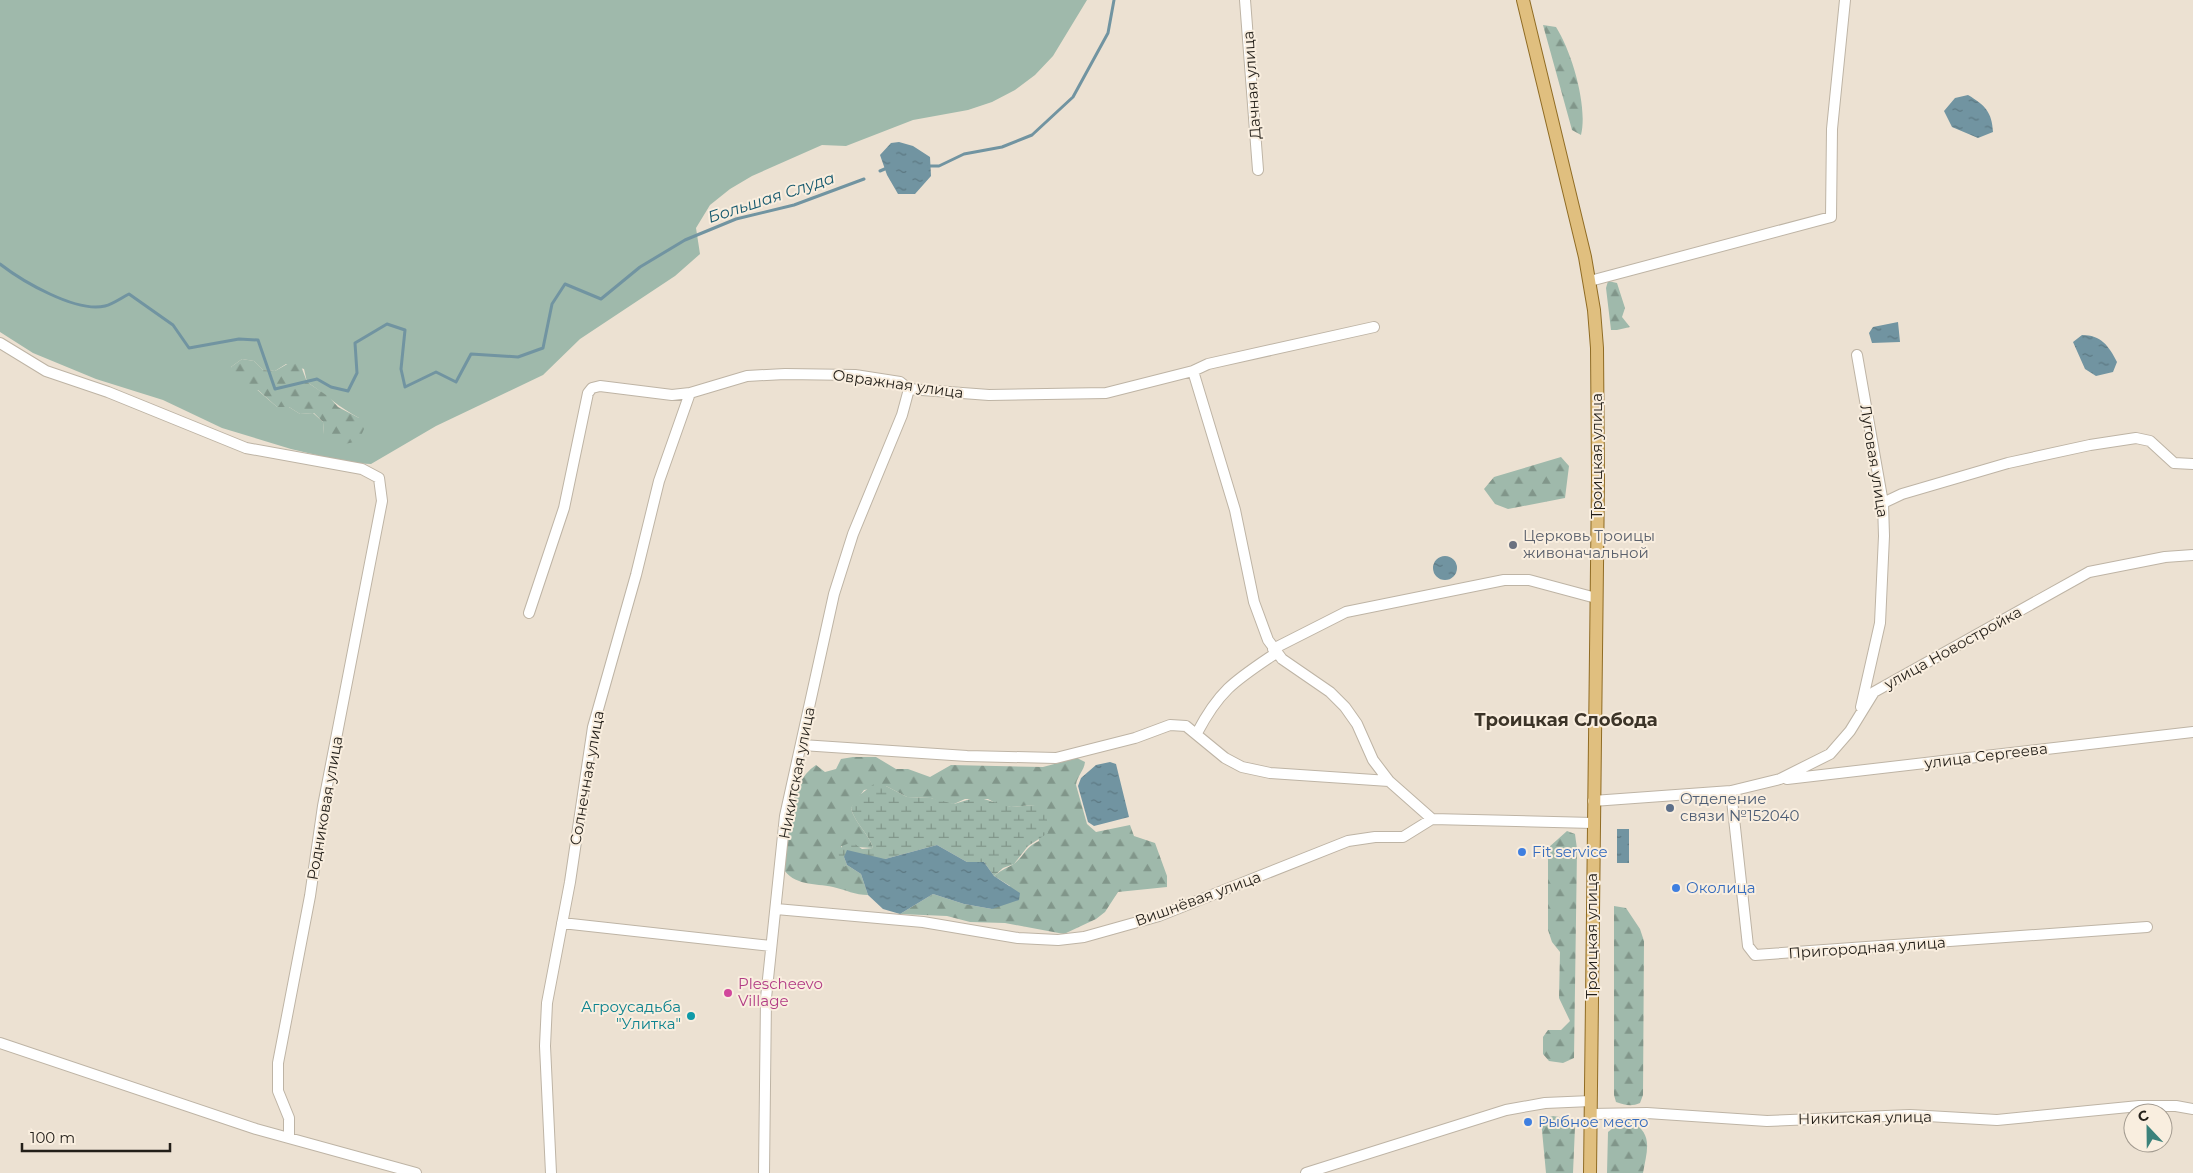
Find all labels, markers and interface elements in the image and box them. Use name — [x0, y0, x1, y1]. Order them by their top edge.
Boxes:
street label: Дачная улица — [1238, 30, 1265, 140]
water label: Большая Слуда — [705, 168, 837, 227]
street label: Овражная улица — [831, 365, 965, 402]
street label: Троицкая улица — [1587, 393, 1606, 519]
street label: Луговая улица — [1856, 403, 1893, 519]
place label: Церковь Троицы живоначальной — [1523, 526, 1655, 562]
marker: Церковь Троицы живоначальной — [1507, 539, 1519, 551]
street label: улица Новостройка — [1880, 602, 2025, 694]
street label: Никитская улица — [774, 705, 819, 840]
street label: Солнечная улица — [565, 709, 608, 847]
district label: Троицкая Слобода — [1474, 709, 1658, 731]
street label: Родниковая улица — [302, 734, 347, 881]
street label: улица Сергеева — [1922, 739, 2049, 773]
place label: Отделение связи №152040 — [1680, 789, 1799, 825]
marker: Отделение связи №152040 — [1664, 802, 1676, 814]
place label: Fit service — [1532, 842, 1608, 861]
marker: Fit service — [1516, 846, 1528, 858]
street label: Вишнёвая улица — [1132, 867, 1263, 930]
street label: Троицкая улица — [1582, 873, 1601, 999]
place label: Околица — [1686, 878, 1756, 897]
marker: Околица — [1670, 882, 1682, 894]
street label: Пригородная улица — [1788, 933, 1946, 962]
place label: Plescheevo Village — [738, 974, 823, 1010]
marker: Plescheevo Village — [722, 987, 734, 999]
place label: Агроусадьба "Улитка" — [581, 997, 681, 1033]
marker: Агроусадьба "Улитка" — [685, 1010, 697, 1022]
north arrow — [2123, 1103, 2173, 1153]
text: С — [2135, 1106, 2151, 1126]
street label: Никитская улица — [1798, 1107, 1932, 1128]
place label: Рыбное место — [1538, 1112, 1649, 1131]
marker: Рыбное место — [1522, 1116, 1534, 1128]
scale bar — [22, 1120, 170, 1152]
text: 100 m — [30, 1128, 75, 1147]

